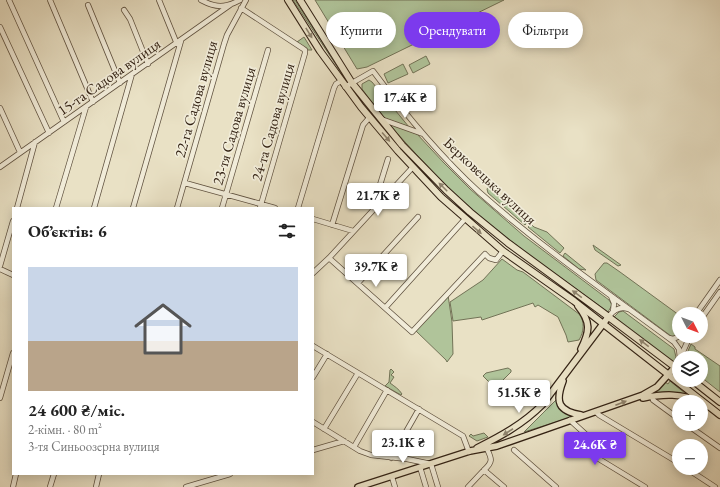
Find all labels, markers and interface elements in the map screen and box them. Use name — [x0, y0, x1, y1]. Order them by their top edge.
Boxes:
chip: Купити — [326, 12, 396, 48]
chip: Орендувати — [404, 12, 500, 48]
chip: Фільтри — [508, 12, 583, 48]
one-way arrow — [305, 27, 312, 39]
street label: 15-та Садова вулиця — [53, 34, 164, 119]
street label: 22-га Садова вулиця — [170, 38, 221, 160]
street label: 24-та Садова вулиця — [247, 60, 299, 183]
street label: 23-тя Садова вулиця — [208, 64, 260, 187]
pin: 17.4K ₴ — [368, 85, 442, 119]
text: 17.4K ₴ — [383, 89, 427, 106]
one-way arrow — [381, 132, 390, 143]
street label: Берковецька вулиця — [440, 133, 541, 229]
one-way arrow — [438, 182, 448, 192]
pin: 21.7K ₴ — [341, 183, 415, 217]
text: 21.7K ₴ — [356, 187, 400, 204]
text: Об’єктів: 6 — [28, 220, 107, 242]
icon: filters — [276, 220, 298, 242]
one-way arrow — [472, 225, 482, 234]
pin: 39.7K ₴ — [339, 254, 413, 288]
text: 39.7K ₴ — [354, 258, 398, 275]
one-way arrow — [572, 290, 583, 298]
icon: home — [127, 293, 199, 365]
north arrow — [672, 307, 708, 343]
map controls — [672, 307, 708, 475]
one-way arrow — [639, 339, 650, 348]
button: layers — [672, 351, 708, 387]
pin: 51.5K ₴ — [482, 380, 556, 414]
text: 51.5K ₴ — [497, 384, 541, 401]
button: + — [672, 395, 708, 431]
text: 24 600 ₴/міс. — [28, 399, 125, 421]
one-way arrow — [616, 400, 628, 406]
text: 2-кімн. · 80 m² — [28, 421, 102, 438]
one-way arrow — [503, 428, 513, 436]
pin: 23.1K ₴ — [366, 430, 440, 464]
pin: 24.6K ₴ — [558, 432, 632, 466]
text: 23.1K ₴ — [381, 434, 425, 451]
text: 24.6K ₴ — [573, 436, 617, 453]
text: 3-тя Синьоозерна вулиця — [28, 438, 160, 455]
button: − — [672, 439, 708, 475]

